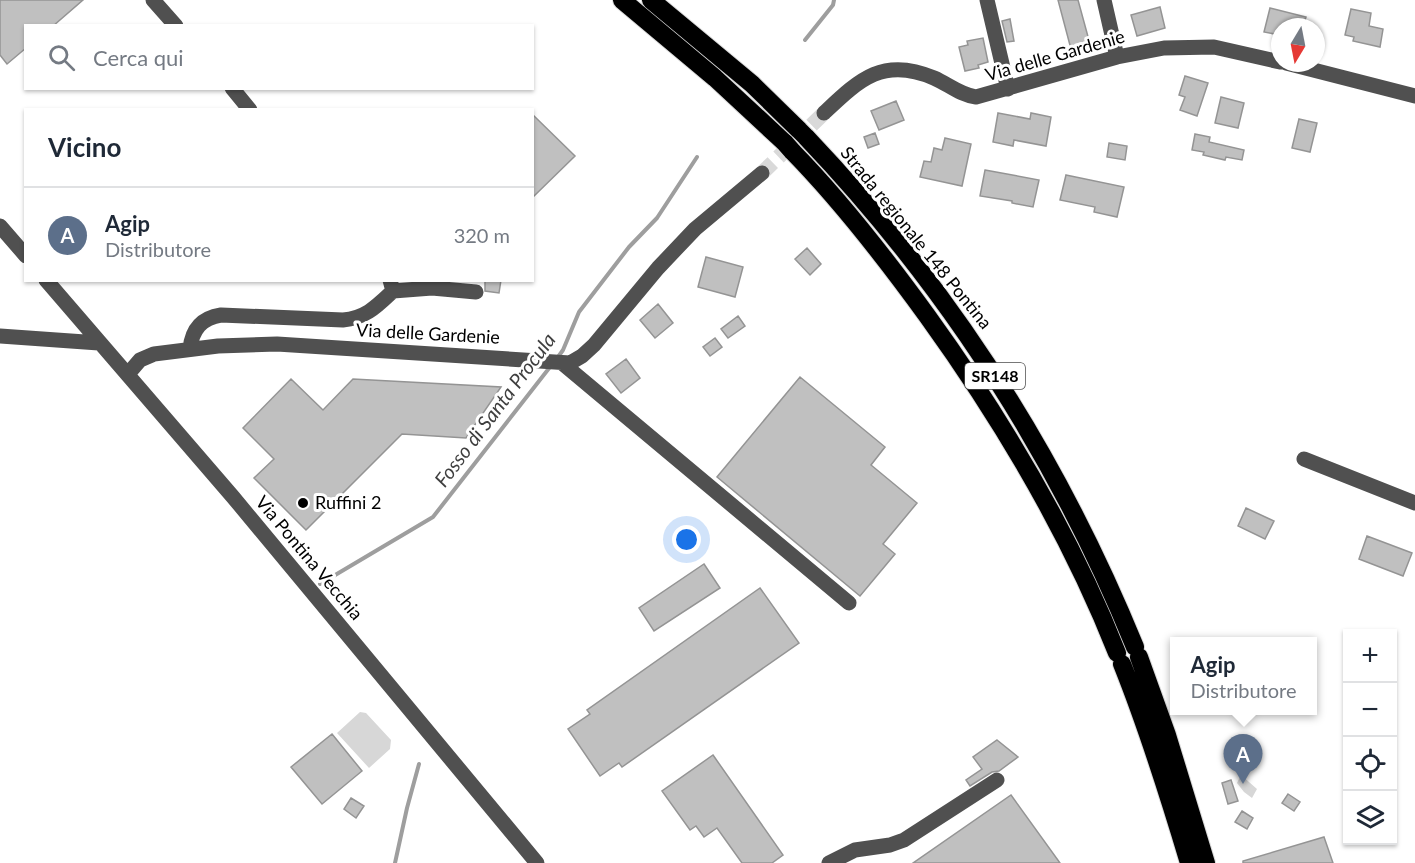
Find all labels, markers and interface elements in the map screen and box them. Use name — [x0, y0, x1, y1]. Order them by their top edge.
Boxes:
north arrow — [1271, 18, 1325, 72]
search box — [24, 24, 534, 90]
street label: Via delle Gardenie — [983, 25, 1127, 85]
icon: search — [45, 41, 78, 74]
text: Cerca qui — [93, 44, 184, 71]
text: Vicino — [48, 131, 121, 163]
street label: Strada regionale 148 Pontina — [836, 142, 997, 333]
text: Agip — [105, 210, 150, 237]
text: A — [61, 223, 74, 247]
text: 320 m — [454, 223, 510, 247]
text: Distributore — [105, 237, 211, 261]
street label: Via delle Gardenie — [356, 318, 501, 348]
water label: Fosso di Santa Procula — [429, 328, 560, 491]
road number: SR148 — [965, 363, 1025, 389]
street label: Via Pontina Vecchia — [251, 491, 368, 624]
place label: Ruffini 2 — [315, 491, 381, 513]
marker: Ruffini 2 — [296, 496, 310, 510]
your location — [672, 525, 701, 554]
map controls — [1343, 629, 1397, 845]
button: + — [1343, 629, 1397, 683]
popup — [1170, 637, 1317, 715]
text: Agip — [1191, 651, 1236, 678]
text: Distributore — [1191, 678, 1296, 702]
button: − — [1343, 683, 1397, 737]
pin: A — [1224, 734, 1262, 784]
button: locate — [1343, 737, 1397, 791]
button: layers — [1343, 791, 1397, 845]

